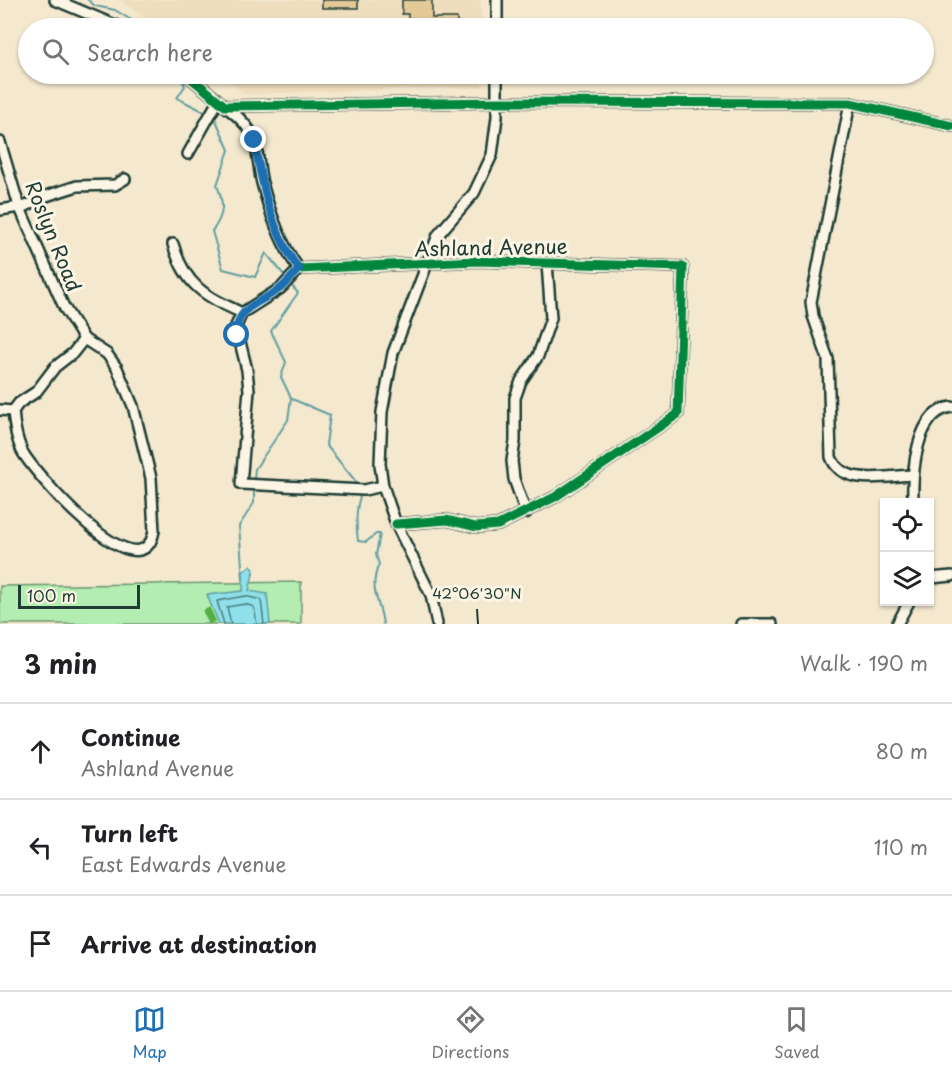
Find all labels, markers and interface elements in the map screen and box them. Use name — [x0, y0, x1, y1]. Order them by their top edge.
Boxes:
search box — [18, 18, 934, 84]
icon: search — [39, 35, 72, 68]
text: Search here — [87, 35, 213, 68]
route end — [240, 126, 266, 152]
street label: Roslyn Road — [18, 176, 90, 296]
street label: Ashland Avenue — [414, 231, 568, 263]
route start — [223, 321, 249, 347]
map controls — [880, 498, 934, 606]
button: locate — [880, 498, 934, 552]
button: layers — [880, 552, 934, 606]
text: 42°06'30"N — [432, 581, 522, 604]
scale bar — [18, 582, 140, 610]
text: 100 m — [27, 583, 76, 607]
text: 3 min — [24, 644, 97, 683]
text: Walk · 190 m — [800, 648, 928, 678]
text: Continue — [81, 720, 180, 753]
icon: ahead — [24, 735, 57, 768]
text: 80 m — [876, 736, 928, 766]
text: Ashland Avenue — [81, 753, 234, 783]
text: Turn left — [81, 816, 178, 849]
icon: left — [24, 831, 57, 864]
text: 110 m — [874, 832, 928, 862]
text: East Edwards Avenue — [81, 849, 286, 879]
icon: arrive — [24, 927, 57, 960]
text: Arrive at destination — [81, 927, 317, 960]
tab: Map — [132, 1003, 167, 1063]
tab: Directions — [431, 1003, 509, 1063]
tab: Saved — [774, 1003, 820, 1063]

